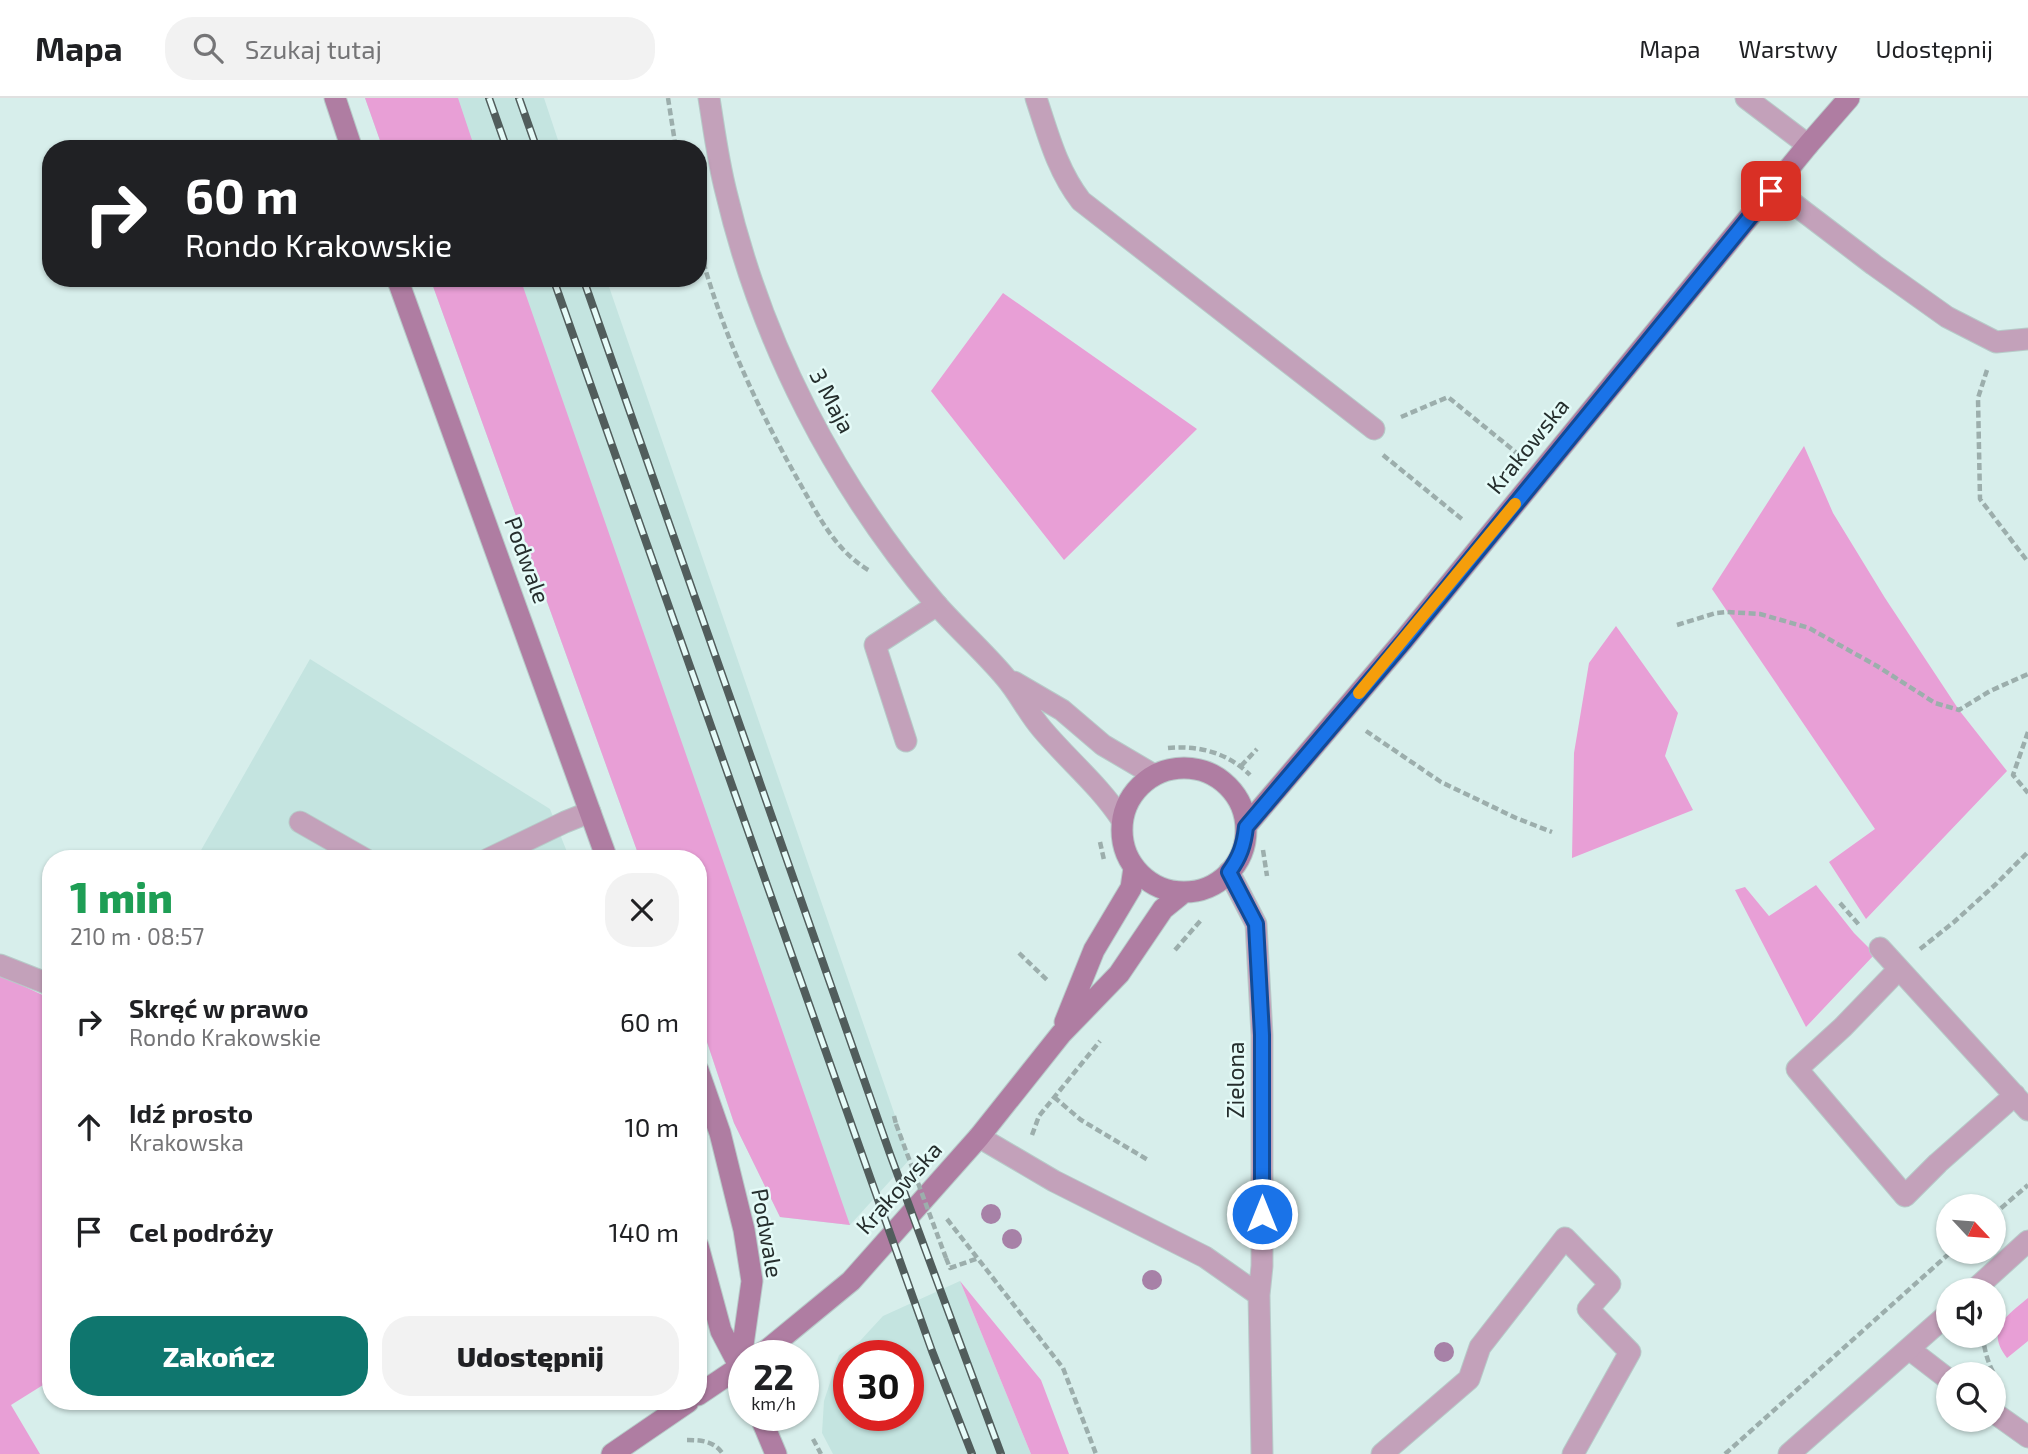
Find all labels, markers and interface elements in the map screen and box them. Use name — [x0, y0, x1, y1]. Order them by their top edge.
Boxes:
search box — [165, 17, 655, 80]
text: Mapa — [35, 28, 123, 68]
icon: search — [189, 29, 227, 67]
text: Szukaj tutaj — [245, 33, 382, 64]
text: Mapa — [1639, 34, 1701, 63]
text: Warstwy — [1739, 34, 1838, 63]
text: Udostępnij — [1876, 34, 1993, 63]
pin — [1741, 161, 1801, 221]
text: 60 m — [185, 165, 299, 224]
icon: right — [70, 168, 161, 259]
icon: arrive — [1752, 172, 1790, 210]
text: Rondo Krakowskie — [185, 225, 452, 263]
street label: 3 Maja — [804, 363, 861, 438]
street label: Krakowska — [1480, 392, 1574, 499]
street label: Podwale — [499, 512, 557, 607]
text: 1 min — [70, 871, 173, 921]
button: close — [605, 873, 679, 947]
text: 210 m · 08:57 — [70, 922, 204, 950]
text: Skręć w prawo — [129, 992, 309, 1023]
icon: right — [70, 1003, 108, 1041]
text: 60 m — [620, 1006, 679, 1037]
text: Rondo Krakowskie — [129, 1023, 321, 1051]
street label: Zielona — [1221, 1042, 1249, 1118]
text: Idź prosto — [129, 1097, 253, 1128]
icon: ahead — [70, 1108, 108, 1146]
text: 10 m — [624, 1111, 679, 1142]
text: Krakowska — [129, 1128, 244, 1156]
street label: Krakowska — [849, 1135, 947, 1239]
position arrow — [1225, 1177, 1299, 1251]
street label: Podwale — [746, 1186, 790, 1280]
north arrow — [1936, 1194, 2006, 1264]
map controls — [1936, 1194, 2006, 1432]
icon: arrive — [70, 1213, 108, 1251]
text: Cel podróży — [129, 1216, 274, 1247]
text: 140 m — [608, 1216, 679, 1247]
button: sound — [1936, 1278, 2006, 1348]
button: Zakończ — [70, 1316, 368, 1396]
button: Udostępnij — [382, 1316, 679, 1396]
speed limit sign: 30 — [833, 1340, 924, 1431]
text: 22 — [753, 1355, 794, 1397]
button: search — [1936, 1362, 2006, 1432]
text: km/h — [751, 1392, 796, 1414]

